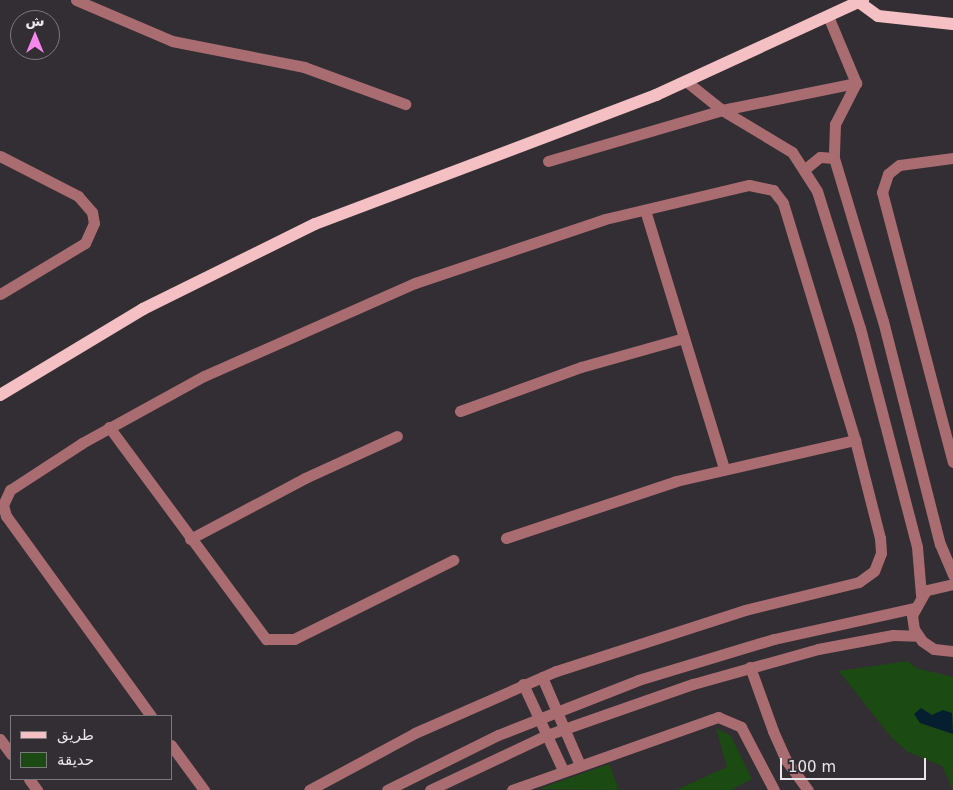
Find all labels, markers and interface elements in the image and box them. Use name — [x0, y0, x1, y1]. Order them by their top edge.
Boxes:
north arrow — [10, 10, 60, 60]
text: ش — [25, 13, 45, 29]
legend — [10, 715, 172, 780]
text: طريق — [57, 726, 94, 744]
scale bar — [783, 748, 929, 780]
text: حديقة — [57, 751, 94, 769]
text: 100 m — [788, 758, 836, 776]

